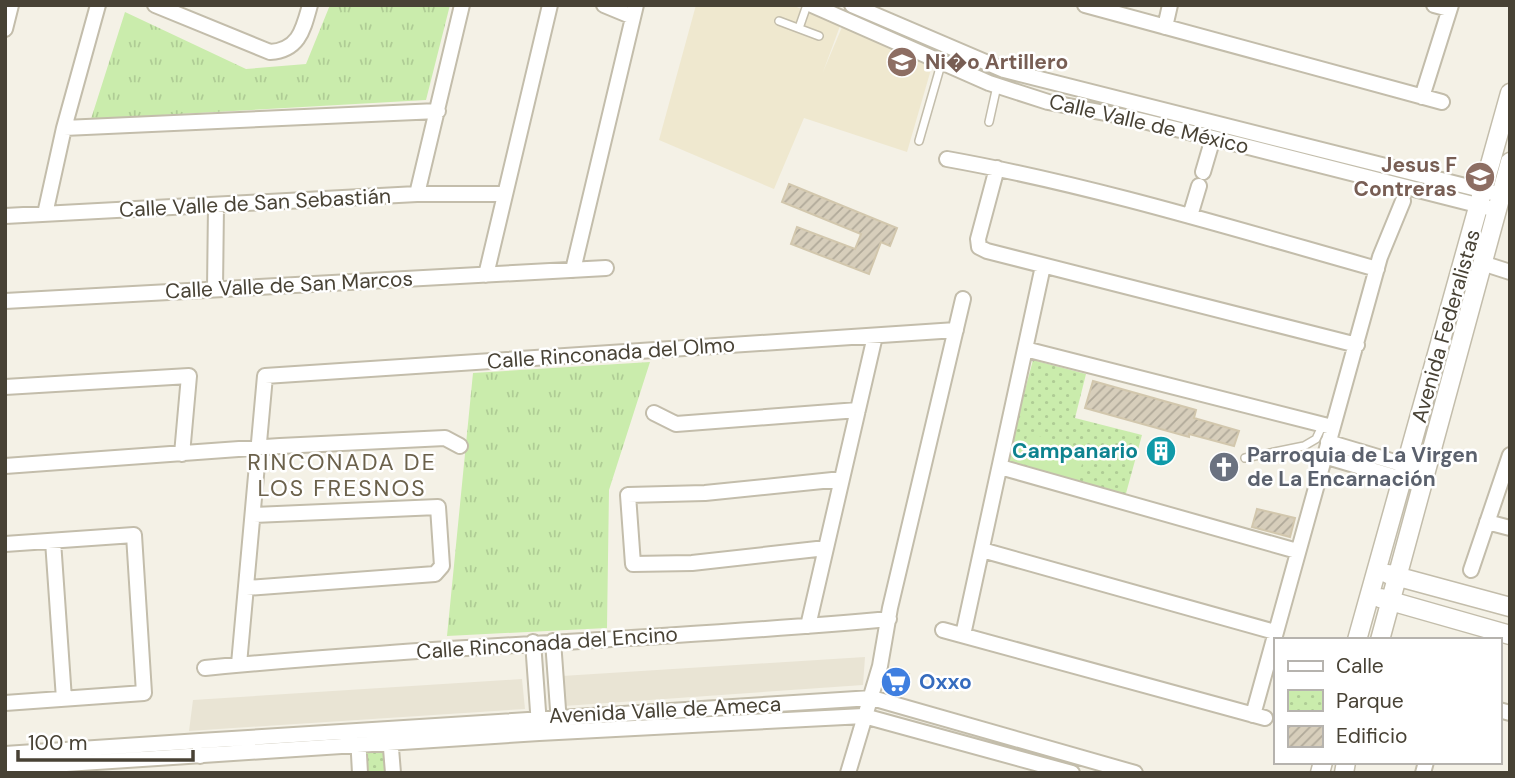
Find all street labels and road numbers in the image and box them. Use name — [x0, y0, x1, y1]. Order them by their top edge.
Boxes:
street label: Calle Valle de México — [1046, 87, 1252, 161]
street label: Calle Valle de San Sebastián — [118, 182, 392, 224]
street label: Avenida Federalistas — [1405, 226, 1487, 426]
street label: Calle Valle de San Marcos — [164, 265, 414, 305]
street label: Calle Rinconada del Olmo — [486, 330, 736, 376]
street label: Calle Rinconada del Encino — [415, 620, 679, 666]
street label: Avenida Valle de Ameca — [548, 690, 782, 730]

